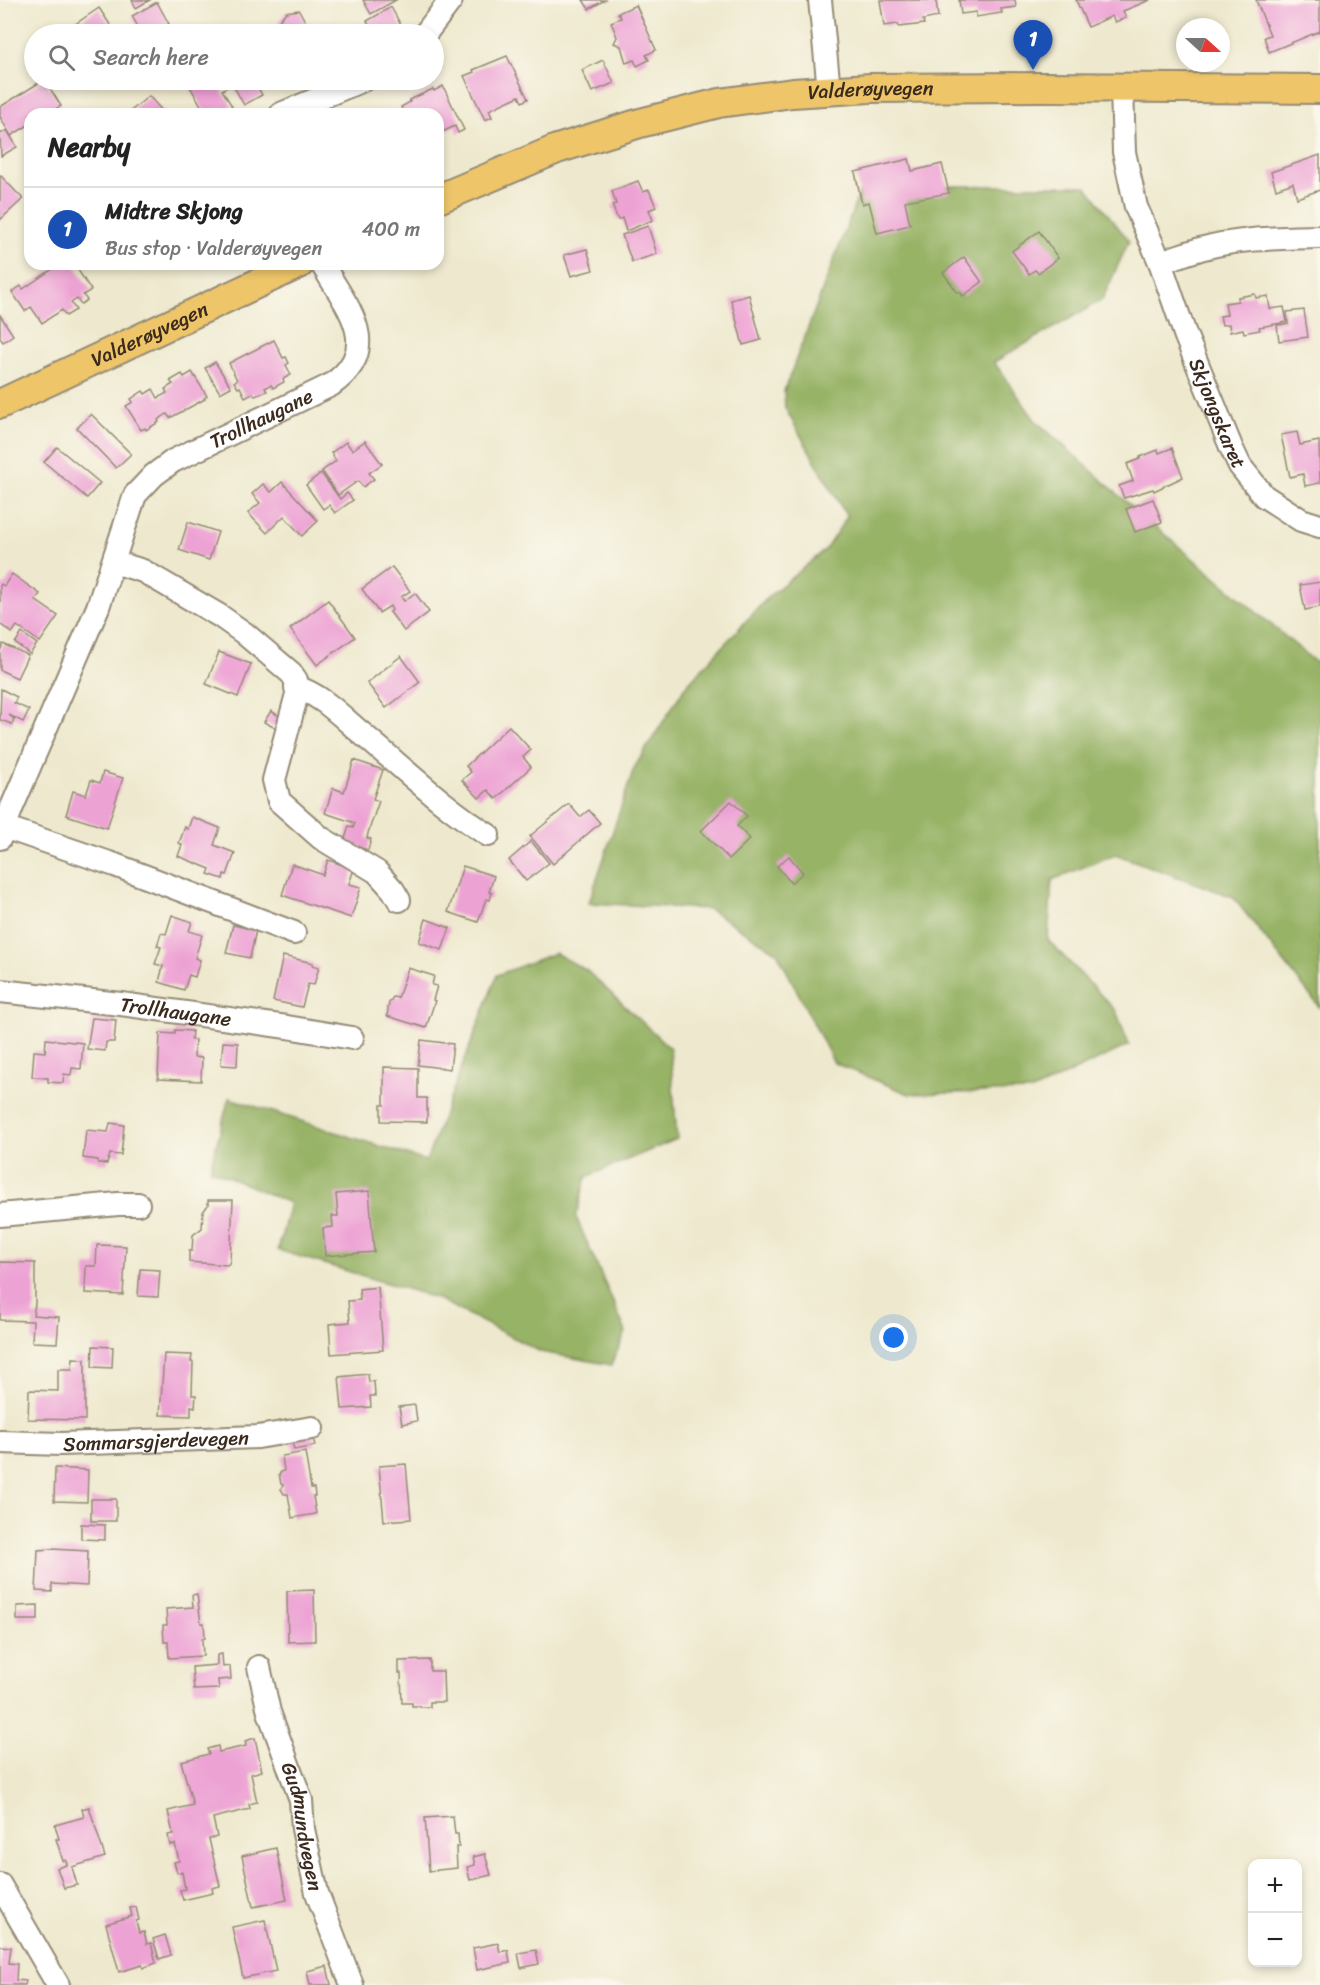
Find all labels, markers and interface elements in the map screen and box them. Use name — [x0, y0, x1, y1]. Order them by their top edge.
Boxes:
north arrow — [1176, 18, 1230, 72]
pin: 1 — [1014, 20, 1052, 70]
search box — [24, 24, 444, 90]
text: Search here — [93, 38, 209, 77]
icon: search — [45, 41, 78, 74]
street label: Valderøyvegen — [807, 71, 934, 110]
text: Nearby — [48, 124, 130, 170]
text: Midtre Skjong — [105, 192, 243, 231]
text: 1 — [63, 212, 72, 247]
text: 400 m — [362, 212, 420, 247]
text: Bus stop · Valderøyvegen — [105, 231, 322, 266]
street label: Valderøyvegen — [85, 292, 214, 377]
street label: Skjongskaret — [1178, 352, 1256, 475]
street label: Trollhaugane — [204, 379, 319, 459]
street label: Trollhaugane — [118, 987, 233, 1037]
your location — [879, 1323, 908, 1352]
street label: Sommarsgjerdevegen — [63, 1420, 250, 1462]
street label: Gudmundvegen — [271, 1757, 333, 1895]
map controls — [1248, 1859, 1302, 1967]
button: + — [1248, 1859, 1302, 1913]
button: − — [1248, 1913, 1302, 1967]

